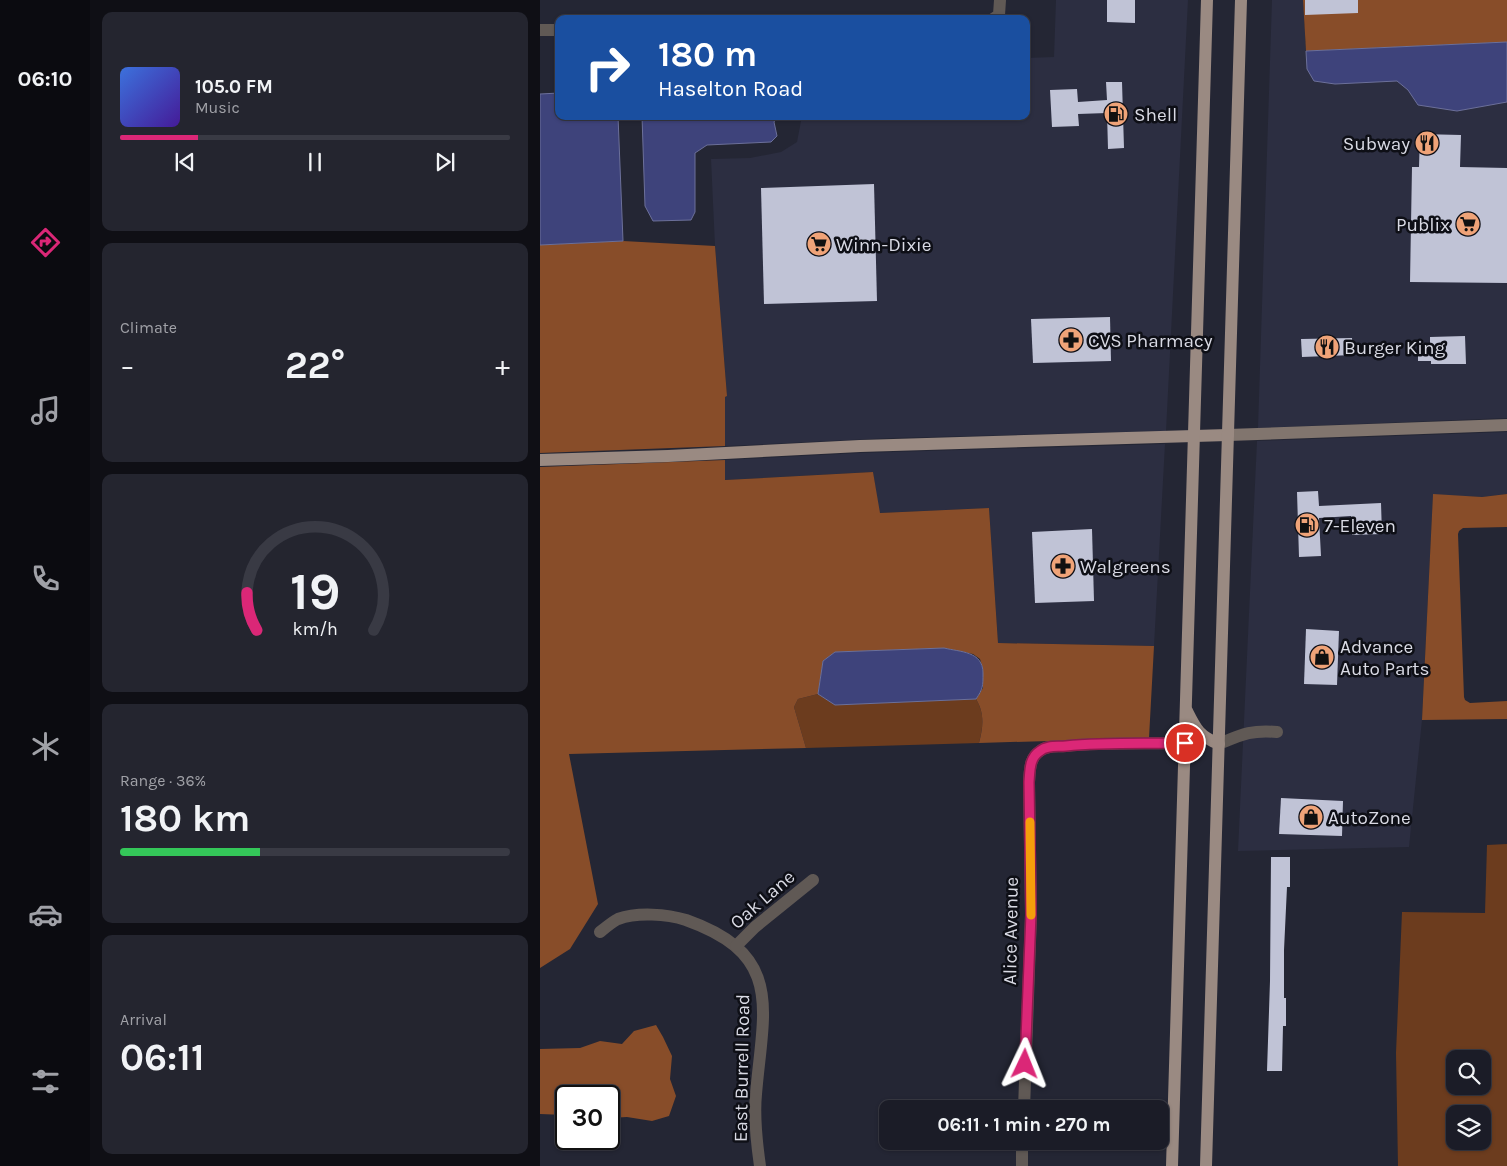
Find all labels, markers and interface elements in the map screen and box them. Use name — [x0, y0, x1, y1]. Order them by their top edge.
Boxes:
text: 180 m — [658, 34, 757, 75]
icon: right — [575, 35, 640, 100]
text: 06:10 — [18, 66, 72, 92]
text: 105.0 FM — [195, 76, 273, 98]
text: Haselton Road — [658, 76, 803, 102]
text: Music — [195, 98, 240, 117]
fuel station icon: Shell — [1103, 101, 1129, 127]
place label: Shell — [1134, 104, 1177, 126]
restaurant icon: Subway — [1414, 130, 1440, 156]
place label: Subway — [1343, 133, 1410, 155]
icon: previous — [171, 148, 199, 176]
icon: pause — [301, 148, 329, 176]
icon: next — [431, 148, 459, 176]
supermarket icon: Publix — [1455, 211, 1481, 237]
place label: Publix — [1396, 214, 1450, 236]
icon: directions — [28, 225, 63, 260]
supermarket icon: Winn-Dixie — [806, 231, 832, 257]
place label: Winn-Dixie — [836, 234, 932, 256]
text: Climate — [120, 318, 177, 337]
pharmacy icon: CVS Pharmacy — [1058, 327, 1084, 353]
place label: CVS Pharmacy — [1088, 330, 1213, 352]
restaurant icon: Burger King — [1314, 334, 1340, 360]
place label: Burger King — [1344, 337, 1445, 359]
text: 22° — [285, 343, 345, 388]
text: − — [120, 349, 135, 382]
text: + — [495, 349, 510, 382]
icon: music — [28, 393, 63, 428]
fuel station icon: 7-Eleven — [1294, 512, 1320, 538]
place label: 7-Eleven — [1324, 515, 1396, 537]
pharmacy icon: Walgreens — [1050, 553, 1076, 579]
place label: Walgreens — [1080, 556, 1171, 578]
icon: phone — [28, 561, 63, 596]
text: 19 — [290, 561, 340, 622]
text: km/h — [292, 619, 338, 640]
place label: Advance Auto Parts — [1340, 636, 1429, 680]
shop icon: Advance Auto Parts — [1309, 644, 1335, 670]
pin — [1164, 722, 1206, 764]
icon: climate — [28, 729, 63, 764]
icon: arrive — [1171, 729, 1199, 757]
text: Range · 36% — [120, 771, 206, 790]
text: 180 km — [120, 796, 250, 841]
shop icon: AutoZone — [1298, 804, 1324, 830]
place label: AutoZone — [1328, 807, 1411, 829]
street label: Oak Lane — [726, 866, 800, 934]
street label: Alice Avenue — [999, 877, 1023, 985]
icon: car — [28, 897, 63, 932]
street label: East Burrell Road — [730, 994, 754, 1142]
text: Arrival — [120, 1010, 167, 1029]
text: 06:11 — [120, 1035, 204, 1080]
position arrow — [998, 1037, 1050, 1089]
map controls — [1446, 1050, 1491, 1150]
button: search — [1446, 1050, 1491, 1095]
icon: filters — [28, 1064, 63, 1099]
speed limit sign: 30 — [555, 1085, 620, 1150]
button: layers — [1446, 1105, 1491, 1150]
text: 06:11 · 1 min · 270 m — [937, 1114, 1111, 1136]

